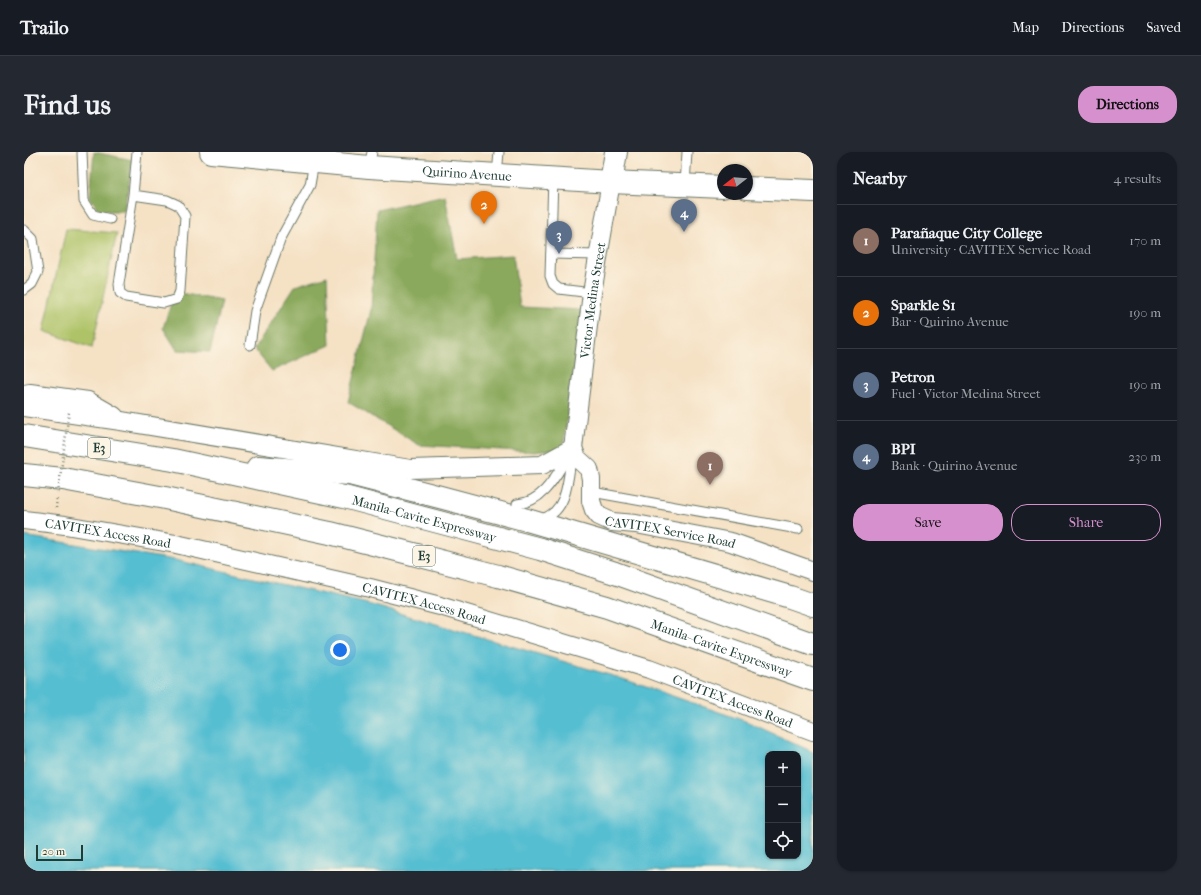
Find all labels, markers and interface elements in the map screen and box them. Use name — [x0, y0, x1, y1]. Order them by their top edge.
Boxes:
text: Trailo — [20, 17, 69, 39]
text: Map — [1012, 19, 1039, 36]
text: Directions — [1061, 19, 1124, 36]
text: Saved — [1146, 19, 1181, 36]
button: Directions — [1078, 86, 1177, 123]
text: Find us — [24, 88, 111, 121]
street label: Quirino Avenue — [422, 163, 513, 184]
north arrow — [717, 164, 753, 200]
text: Nearby — [853, 168, 907, 188]
text: 4 results — [1114, 171, 1161, 186]
pin: 2 — [471, 191, 497, 224]
pin: 4 — [671, 199, 697, 232]
pin: 3 — [546, 221, 572, 254]
text: Parañaque City College — [891, 224, 1042, 242]
text: 1 — [864, 233, 868, 248]
text: 170 m — [1129, 233, 1161, 248]
street label: Victor Medina Street — [577, 241, 609, 360]
text: University · CAVITEX Service Road — [891, 242, 1091, 257]
text: Sparkle S1 — [891, 296, 956, 314]
text: 2 — [863, 305, 869, 320]
text: 190 m — [1129, 305, 1161, 320]
text: Bar · Quirino Avenue — [891, 314, 1009, 329]
text: Petron — [891, 368, 935, 386]
text: 3 — [863, 377, 869, 392]
text: 190 m — [1129, 377, 1161, 392]
text: Fuel · Victor Medina Street — [891, 386, 1041, 401]
road number: E3 — [88, 438, 110, 458]
text: BPI — [891, 440, 916, 458]
text: 4 — [862, 449, 870, 464]
text: 230 m — [1128, 449, 1161, 464]
pin: 1 — [697, 452, 723, 485]
text: Bank · Quirino Avenue — [891, 458, 1017, 473]
street label: Manila–Cavite Expressway — [350, 492, 499, 545]
button: Save — [853, 504, 1003, 541]
button: Share — [1011, 504, 1161, 541]
street label: CAVITEX Service Road — [602, 513, 739, 551]
street label: CAVITEX Access Road — [44, 516, 173, 551]
road number: E3 — [413, 546, 435, 566]
street label: CAVITEX Access Road — [361, 580, 488, 628]
street label: Manila–Cavite Expressway — [649, 616, 795, 680]
your location — [330, 640, 350, 660]
street label: CAVITEX Access Road — [670, 672, 796, 731]
map controls — [765, 751, 801, 859]
button: + — [765, 751, 801, 787]
button: − — [765, 787, 801, 823]
button: locate — [765, 823, 801, 859]
scale bar — [36, 843, 83, 862]
text: 20 m — [42, 845, 65, 858]

